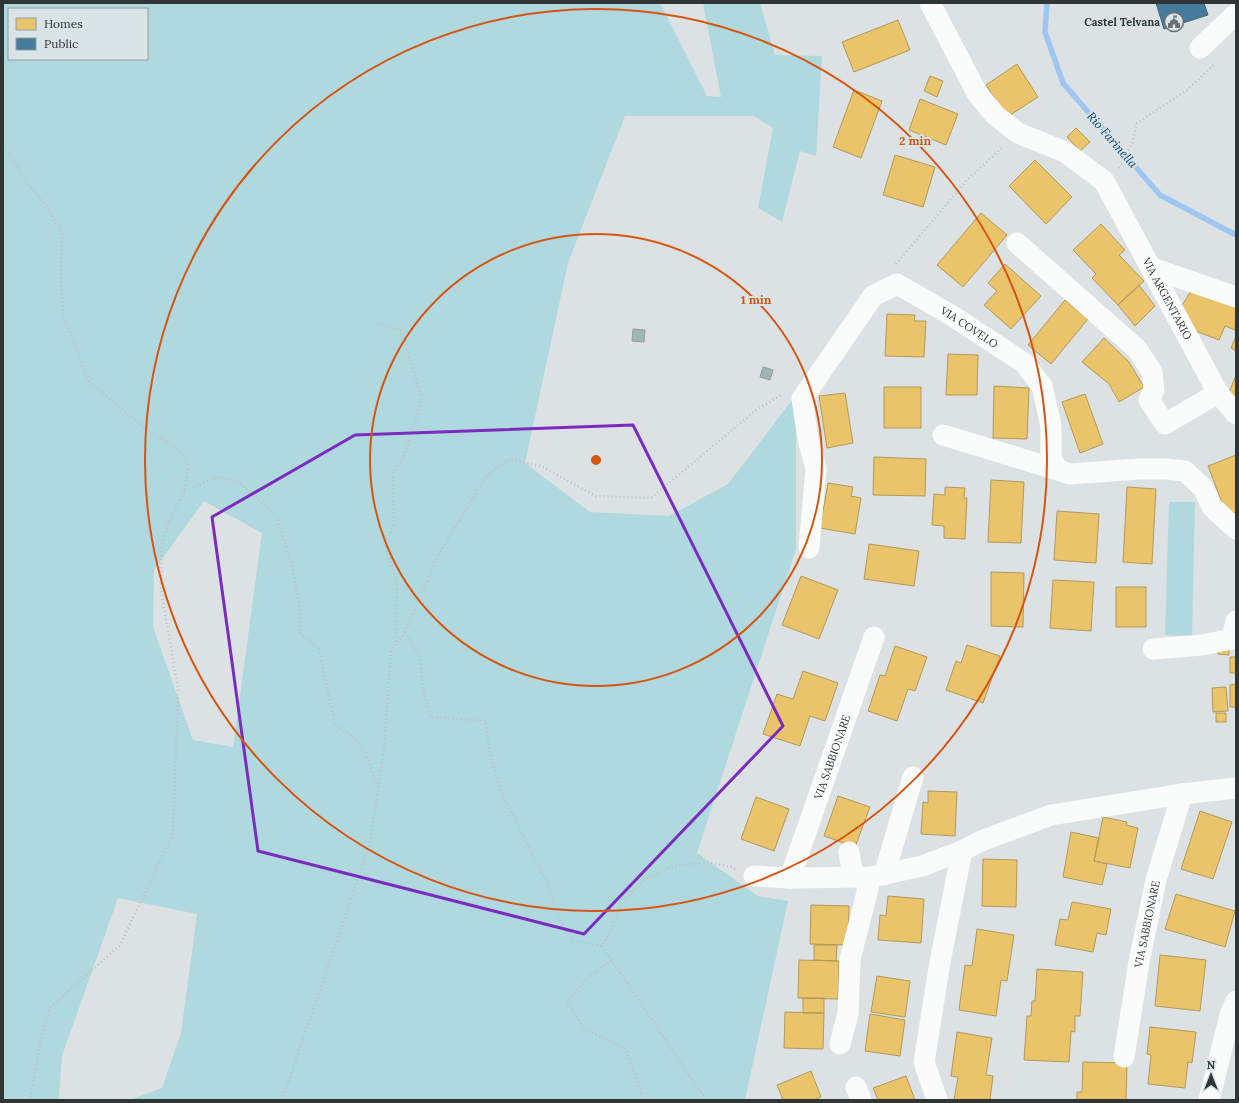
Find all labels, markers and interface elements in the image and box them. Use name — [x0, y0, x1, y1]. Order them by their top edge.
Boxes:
legend — [8, 8, 148, 60]
public building icon: Castel Telvana — [1163, 11, 1185, 33]
place label: Castel Telvana — [1084, 15, 1160, 29]
text: Homes — [44, 16, 83, 31]
text: Public — [44, 36, 78, 51]
water label: Rio Farinella — [1084, 109, 1141, 171]
text: 2 min — [899, 133, 931, 148]
street label: VIA ARGENTARIO — [1139, 254, 1195, 342]
text: 1 min — [741, 292, 772, 307]
street label: VIA COVELO — [937, 303, 1001, 351]
centre of rings — [589, 453, 603, 467]
street label: VIA SABBIONARE — [811, 713, 853, 802]
street label: VIA SABBIONARE — [1131, 879, 1163, 969]
north arrow — [1191, 1055, 1231, 1095]
text: N — [1207, 1058, 1216, 1072]

